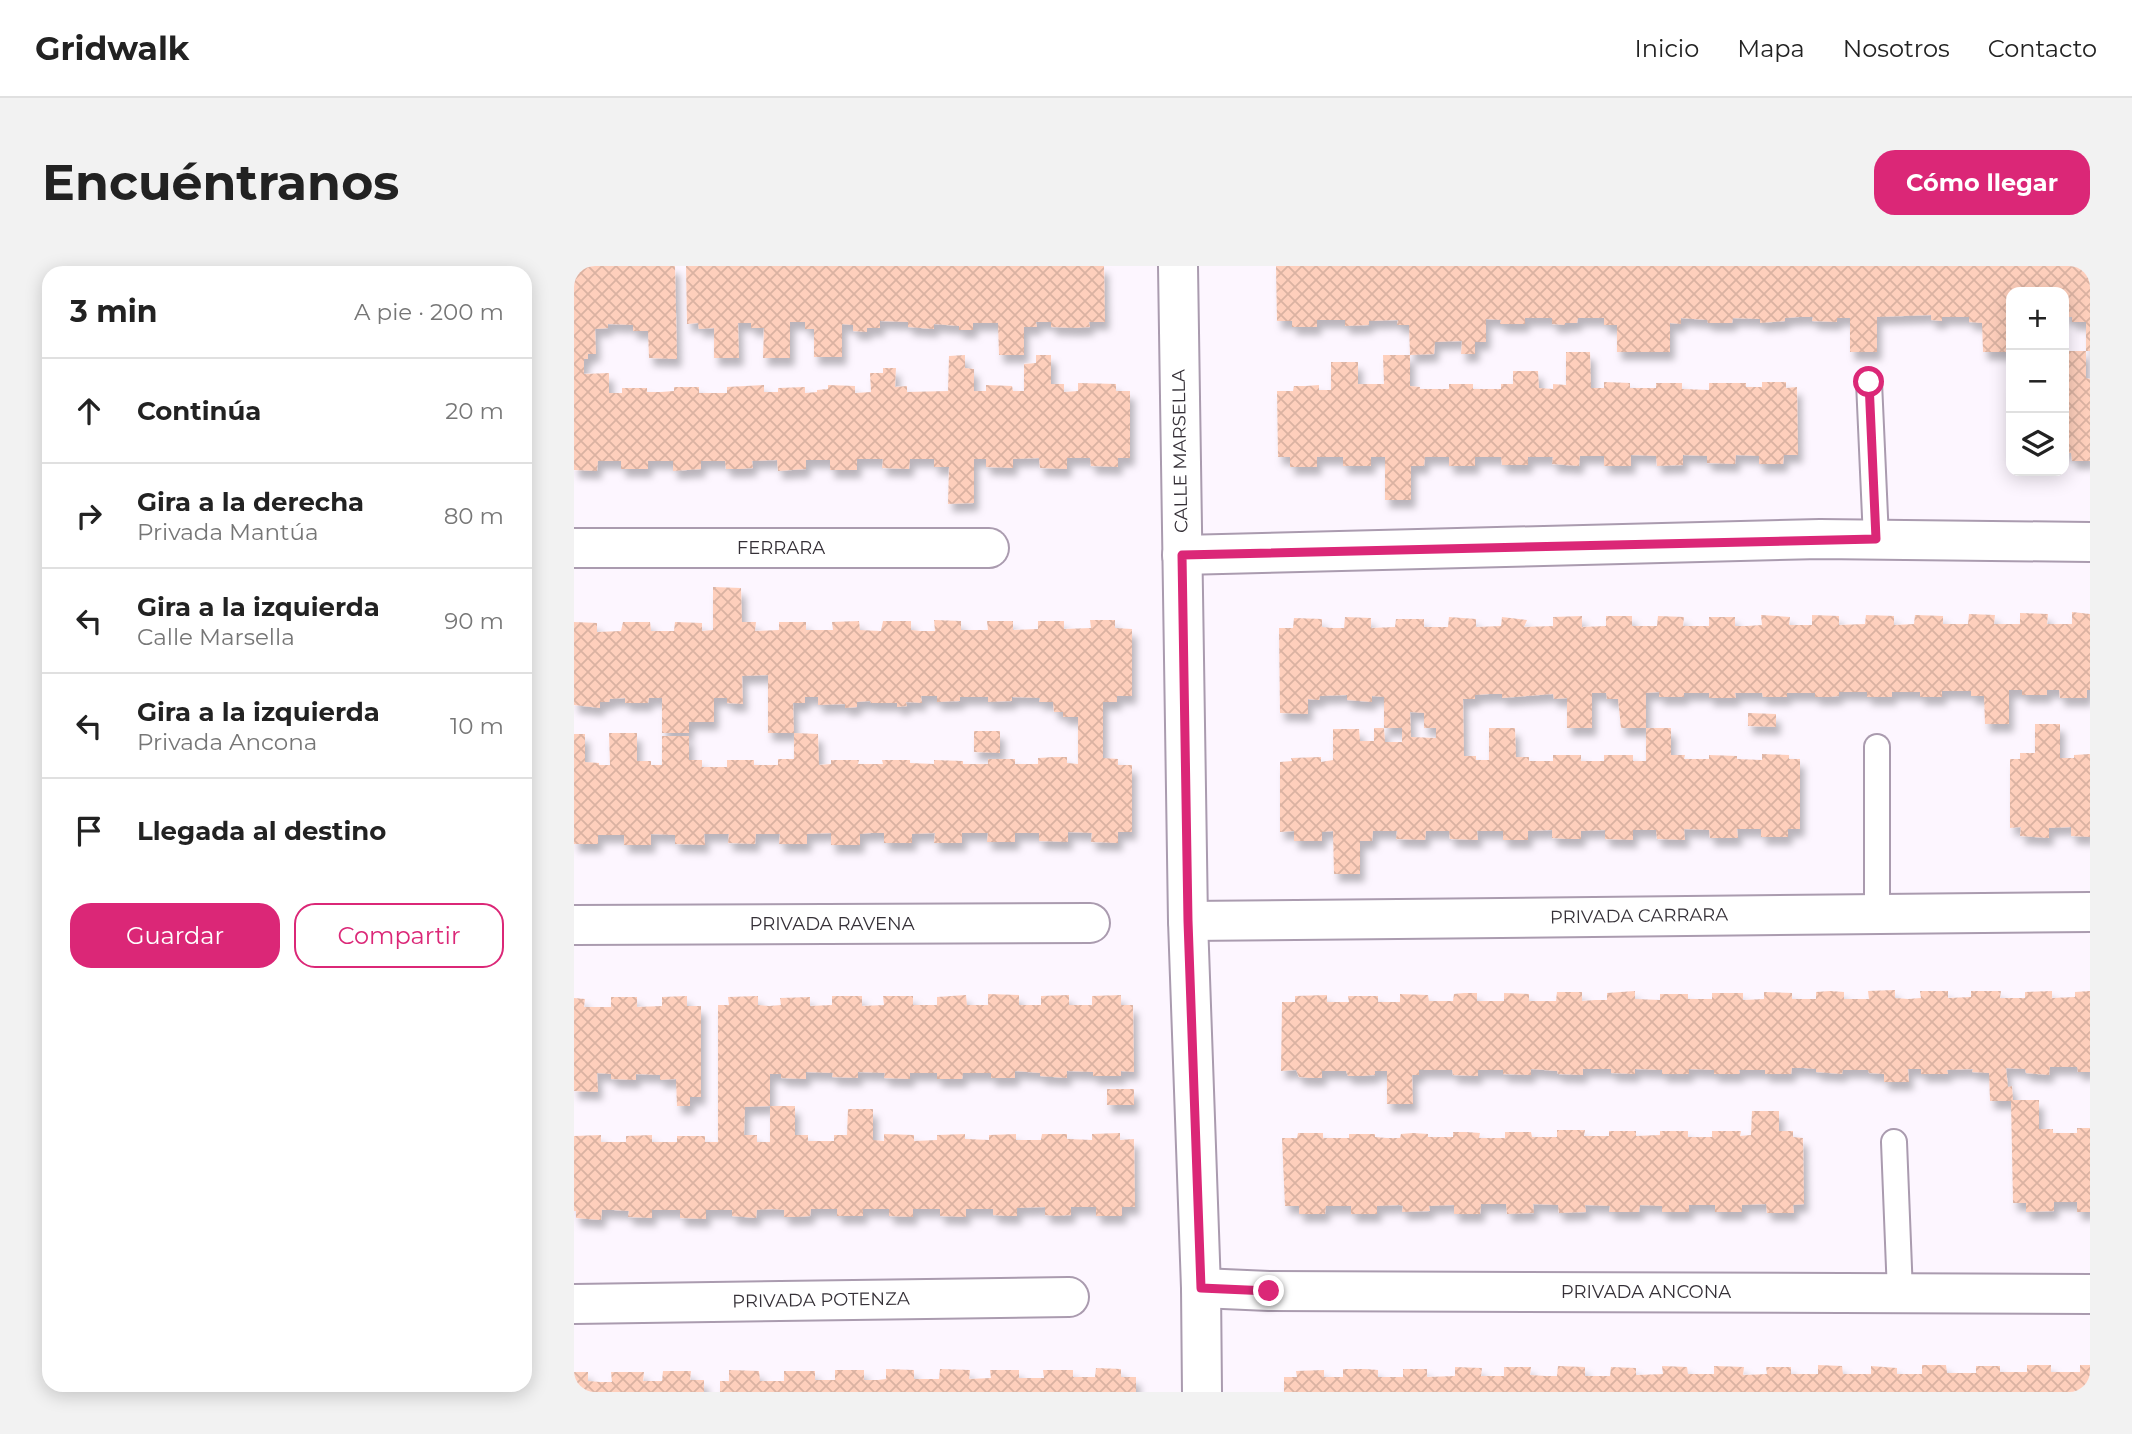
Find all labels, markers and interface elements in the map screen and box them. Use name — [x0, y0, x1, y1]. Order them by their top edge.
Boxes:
text: Gridwalk — [35, 28, 189, 68]
text: Inicio — [1634, 34, 1699, 63]
text: Mapa — [1737, 34, 1805, 63]
text: Nosotros — [1843, 34, 1950, 63]
text: Contacto — [1988, 34, 2097, 63]
button: Cómo llegar — [1874, 150, 2090, 215]
text: Encuéntranos — [42, 153, 399, 212]
map controls — [2006, 287, 2069, 476]
button: + — [2006, 287, 2069, 350]
text: 3 min — [70, 293, 157, 330]
text: A pie · 200 m — [354, 298, 504, 326]
button: − — [2006, 350, 2069, 413]
route start — [1853, 366, 1884, 397]
street label: CALLE MARSELLA — [1168, 369, 1192, 533]
icon: ahead — [70, 392, 108, 430]
text: Continúa — [137, 395, 261, 427]
text: 20 m — [445, 397, 504, 425]
button: layers — [2006, 413, 2069, 476]
text: Gira a la derecha — [137, 486, 364, 518]
icon: right — [70, 497, 108, 535]
text: 80 m — [444, 502, 504, 530]
text: Privada Mantúa — [137, 518, 318, 546]
street label: FERRARA — [737, 537, 825, 559]
text: Gira a la izquierda — [137, 591, 380, 623]
icon: left — [70, 602, 108, 640]
text: 90 m — [444, 607, 504, 635]
text: Calle Marsella — [137, 623, 295, 651]
text: Gira a la izquierda — [137, 696, 380, 728]
icon: left — [70, 707, 108, 745]
text: 10 m — [450, 712, 504, 740]
text: Privada Ancona — [137, 728, 317, 756]
icon: arrive — [70, 812, 108, 850]
text: Llegada al destino — [137, 815, 386, 847]
button: Guardar — [70, 903, 280, 968]
button: Compartir — [294, 903, 504, 968]
street label: PRIVADA CARRARA — [1550, 903, 1728, 929]
street label: PRIVADA RAVENA — [749, 913, 915, 935]
route end — [1253, 1275, 1284, 1306]
street label: PRIVADA ANCONA — [1561, 1281, 1731, 1303]
street label: PRIVADA POTENZA — [732, 1287, 910, 1313]

